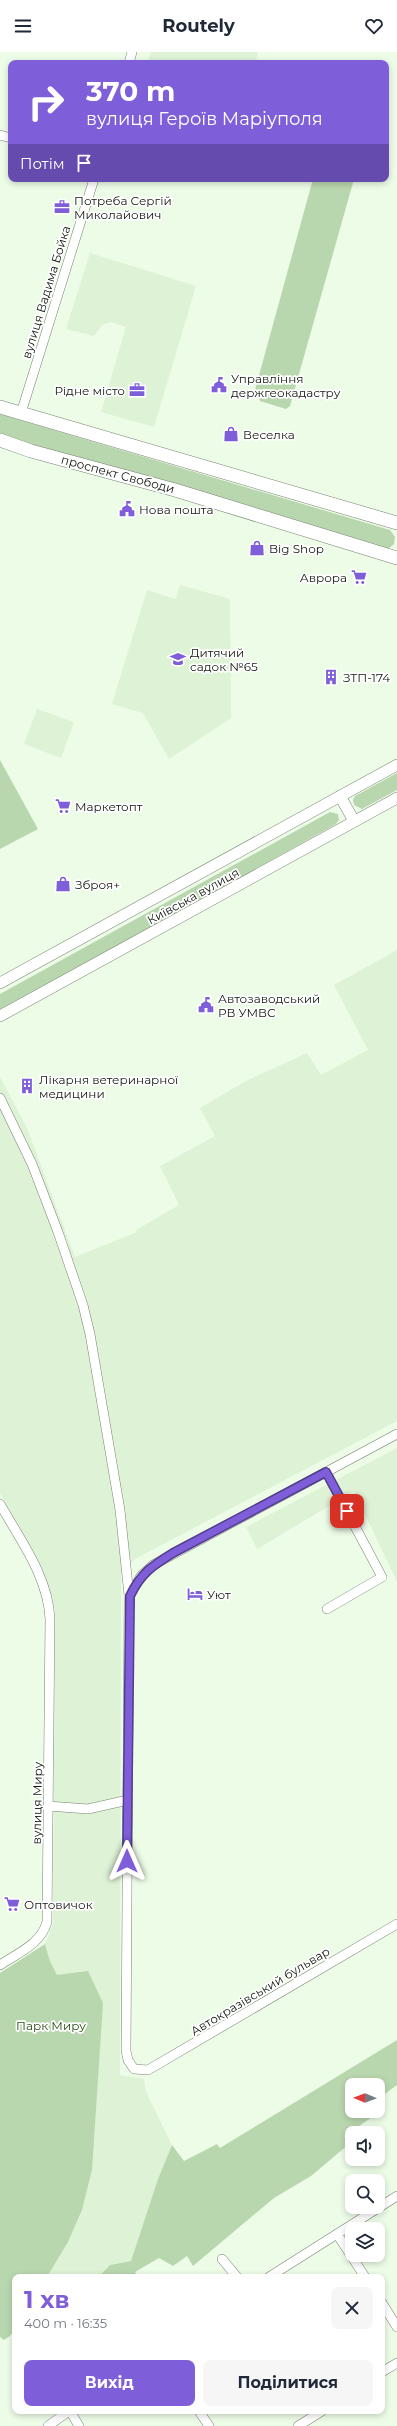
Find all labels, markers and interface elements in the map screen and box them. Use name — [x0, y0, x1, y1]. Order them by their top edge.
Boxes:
icon: menu — [12, 15, 34, 37]
text: Routely — [162, 15, 235, 37]
icon: heart — [363, 15, 385, 37]
text: 370 m — [86, 74, 175, 108]
icon: right — [20, 76, 72, 128]
text: вулиця Героїв Маріуполя — [86, 108, 323, 130]
icon: arrive — [73, 152, 95, 174]
text: Потім — [20, 154, 65, 173]
place label: Потреба Сергій Миколайович — [74, 193, 172, 222]
office icon: Потреба Сергій Миколайович — [53, 198, 71, 216]
street label: вулиця Вадима Бойка — [19, 224, 73, 360]
place label: Управлiння держгеокадастру — [231, 371, 341, 400]
public building icon: Управлiння держгеокадастру — [210, 376, 228, 394]
office icon: Рідне місто — [128, 381, 146, 399]
place label: Рідне місто — [55, 383, 125, 398]
shop icon: Веселка — [222, 425, 240, 443]
place label: Веселка — [243, 427, 295, 442]
street label: проспект Свободи — [60, 452, 176, 496]
public building icon: Нова пошта — [118, 500, 136, 518]
place label: Нова пошта — [139, 502, 213, 517]
shop icon: Big Shop — [248, 539, 266, 557]
place label: Big Shop — [269, 541, 324, 556]
supermarket icon: Аврора — [350, 568, 368, 586]
place label: Аврора — [300, 570, 347, 585]
place label: Дитячий садок №65 — [190, 645, 258, 674]
school or university icon: Дитячий садок №65 — [169, 650, 187, 668]
building icon: ЗТП-174 — [322, 668, 340, 686]
place label: ЗТП-174 — [343, 670, 390, 685]
supermarket icon: Маркетопт — [54, 797, 72, 815]
place label: Маркетопт — [75, 799, 143, 814]
street label: Київська вулиця — [144, 865, 242, 927]
shop icon: Зброя+ — [54, 875, 72, 893]
place label: Зброя+ — [75, 877, 120, 892]
place label: Автозаводський РВ УМВС — [218, 991, 320, 1020]
public building icon: Автозаводський РВ УМВС — [197, 996, 215, 1014]
place label: Лікарня ветеринарної медицини — [39, 1072, 178, 1101]
building icon: Лікарня ветеринарної медицини — [18, 1077, 36, 1095]
pin — [330, 1494, 364, 1528]
icon: arrive — [336, 1500, 358, 1522]
hotel icon: Уют — [186, 1585, 204, 1603]
place label: Уют — [207, 1587, 231, 1602]
street label: вулиця Миру — [29, 1761, 45, 1844]
position arrow — [106, 1840, 148, 1882]
supermarket icon: Оптовичок — [3, 1895, 21, 1913]
place label: Оптовичок — [24, 1897, 93, 1912]
street label: Автокразівський бульвар — [188, 1943, 332, 2039]
park label: Парк Миру — [16, 2018, 86, 2033]
north arrow — [345, 2078, 385, 2118]
map controls — [345, 2078, 385, 2262]
button: sound — [345, 2126, 385, 2166]
button: search — [345, 2174, 385, 2214]
button: layers — [345, 2222, 385, 2262]
text: 1 хв — [24, 2285, 69, 2314]
button: close — [331, 2287, 373, 2329]
text: 400 m · 16:35 — [24, 2315, 107, 2331]
button: Вихід — [24, 2360, 195, 2406]
button: Поділитися — [203, 2360, 373, 2406]

